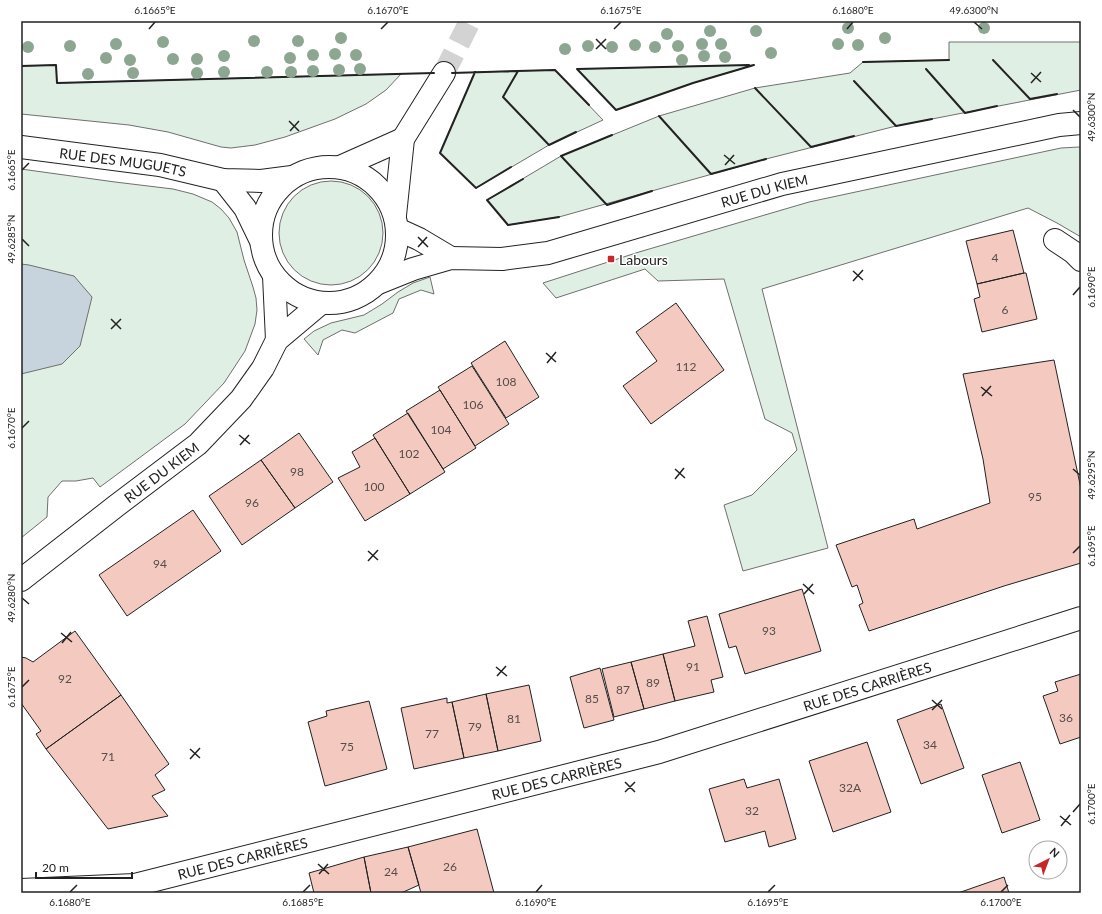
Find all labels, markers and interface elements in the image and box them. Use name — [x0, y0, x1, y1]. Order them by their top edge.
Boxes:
text: 6.1665°E — [134, 4, 176, 16]
text: 6.1670°E — [367, 4, 409, 16]
text: 6.1675°E — [600, 4, 642, 16]
text: 6.1680°E — [832, 4, 874, 16]
text: 49.6300°N — [950, 4, 998, 16]
text: 49.6300°N — [1085, 93, 1097, 141]
street label: RUE DES MUGUETS — [58, 144, 188, 180]
text: 6.1665°E — [5, 149, 17, 191]
street label: RUE DU KIEM — [719, 170, 809, 210]
text: 49.6285°N — [5, 215, 17, 263]
house number: 4 — [992, 250, 999, 265]
place label: Labours — [619, 251, 668, 268]
marker: Labours — [606, 254, 616, 264]
text: 6.1690°E — [1085, 266, 1097, 308]
house number: 6 — [1002, 302, 1009, 317]
house number: 112 — [676, 359, 696, 374]
house number: 108 — [496, 374, 516, 389]
house number: 106 — [463, 397, 483, 412]
text: 6.1670°E — [5, 407, 17, 449]
house number: 104 — [431, 422, 451, 437]
street label: RUE DU KIEM — [120, 438, 202, 506]
house number: 102 — [399, 446, 419, 461]
text: 49.6295°N — [1085, 451, 1097, 499]
house number: 98 — [290, 464, 304, 479]
house number: 100 — [364, 479, 384, 494]
house number: 95 — [1028, 489, 1042, 504]
house number: 96 — [245, 495, 259, 510]
text: 6.1695°E — [1085, 525, 1097, 567]
house number: 94 — [153, 556, 167, 571]
text: 49.6280°N — [5, 574, 17, 622]
house number: 93 — [762, 623, 776, 638]
street label: RUE DES CARRIÈRES — [801, 658, 933, 714]
house number: 91 — [686, 659, 700, 674]
text: 6.1675°E — [5, 666, 17, 708]
house number: 92 — [58, 671, 72, 686]
house number: 89 — [646, 675, 660, 690]
house number: 87 — [616, 682, 630, 697]
house number: 85 — [585, 691, 599, 706]
house number: 36 — [1059, 710, 1073, 725]
house number: 81 — [507, 711, 521, 726]
house number: 79 — [468, 719, 482, 734]
house number: 77 — [425, 726, 439, 741]
house number: 34 — [923, 737, 937, 752]
house number: 75 — [340, 739, 354, 754]
house number: 71 — [101, 749, 115, 764]
street label: RUE DES CARRIÈRES — [490, 753, 623, 803]
house number: 32A — [839, 780, 862, 795]
text: 6.1700°E — [1085, 783, 1097, 825]
house number: 32 — [745, 803, 759, 818]
street label: RUE DES CARRIÈRES — [176, 833, 309, 882]
north arrow — [1028, 840, 1068, 880]
text: N — [1048, 845, 1063, 860]
scale bar — [36, 854, 132, 880]
house number: 26 — [443, 859, 457, 874]
text: 20 m — [42, 860, 69, 875]
house number: 24 — [384, 864, 398, 879]
text: 6.1680°E — [49, 896, 91, 908]
text: 6.1685°E — [282, 896, 324, 908]
text: 6.1690°E — [515, 896, 557, 908]
text: 6.1695°E — [747, 896, 789, 908]
text: 6.1700°E — [980, 896, 1022, 908]

